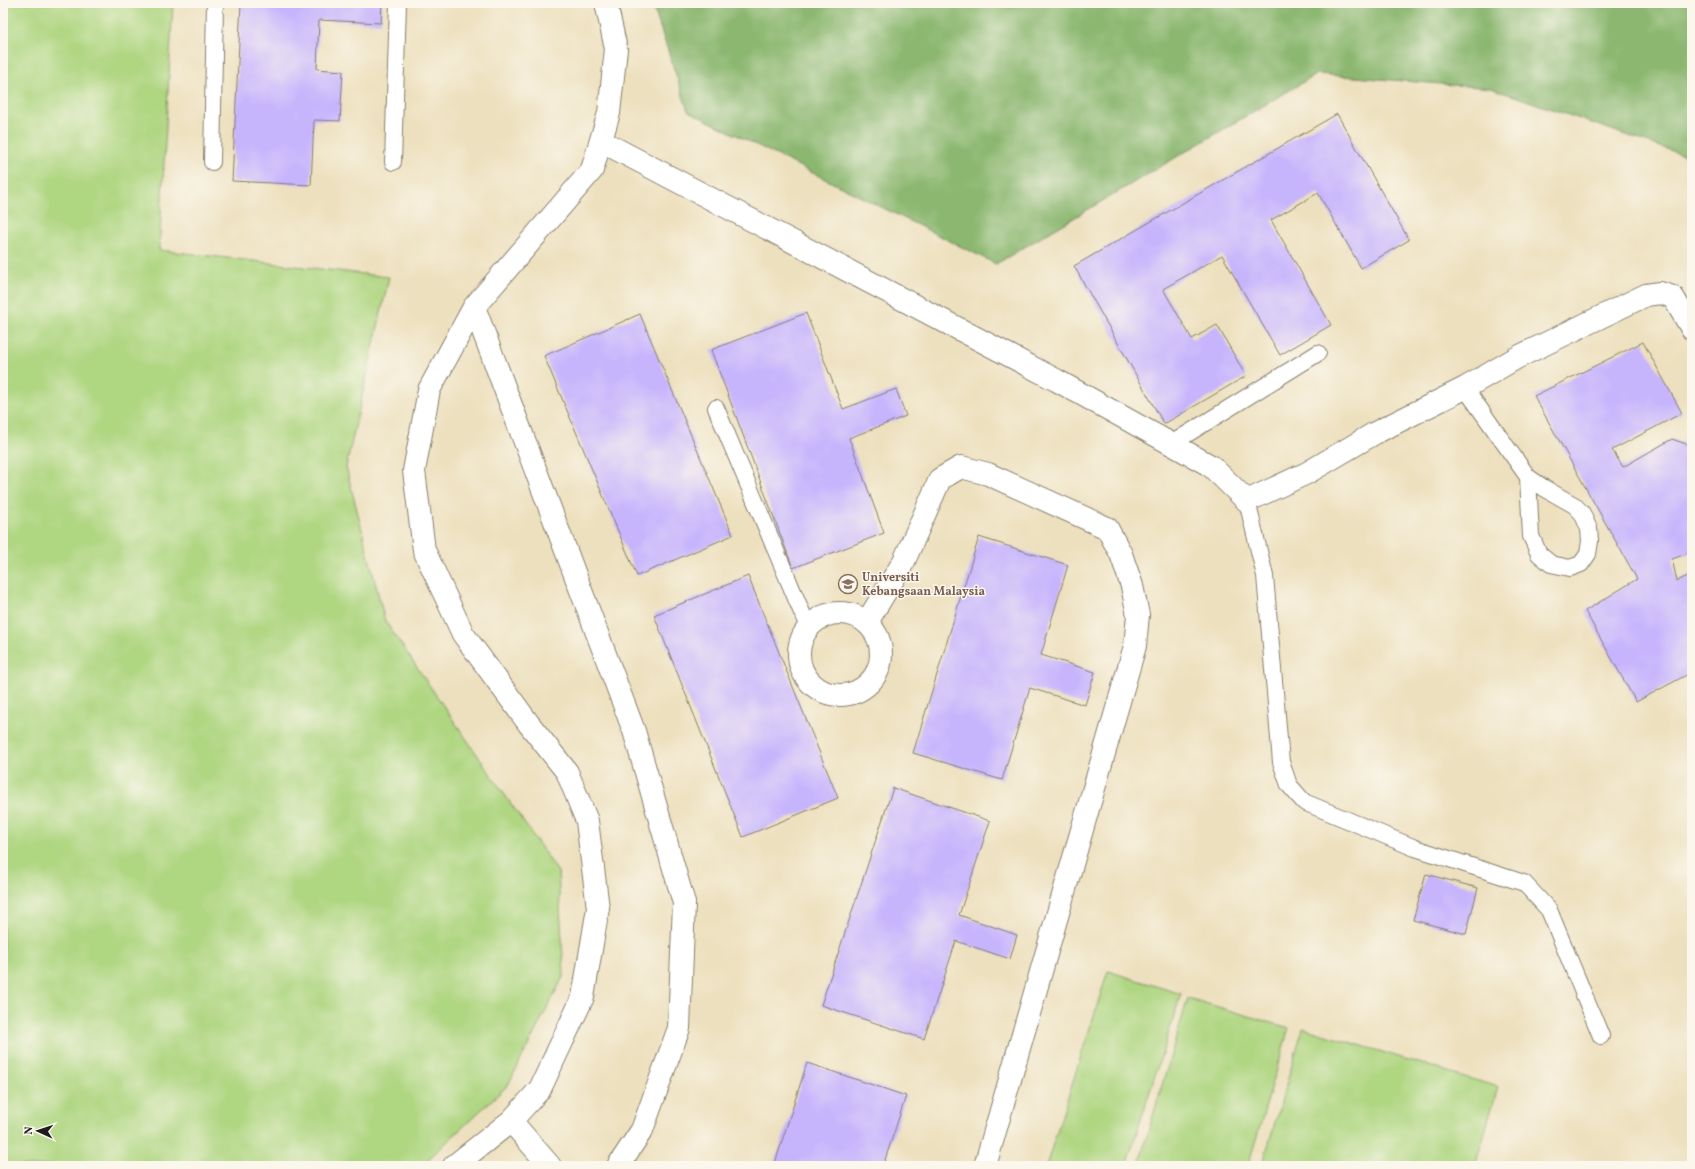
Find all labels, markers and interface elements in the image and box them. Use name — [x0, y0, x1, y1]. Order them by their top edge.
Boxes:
place label: Universiti Kebangsaan Malaysia — [862, 570, 985, 600]
school or university icon: Universiti Kebangsaan Malaysia — [837, 573, 859, 595]
north arrow — [18, 1111, 58, 1151]
text: N — [22, 1126, 37, 1135]

